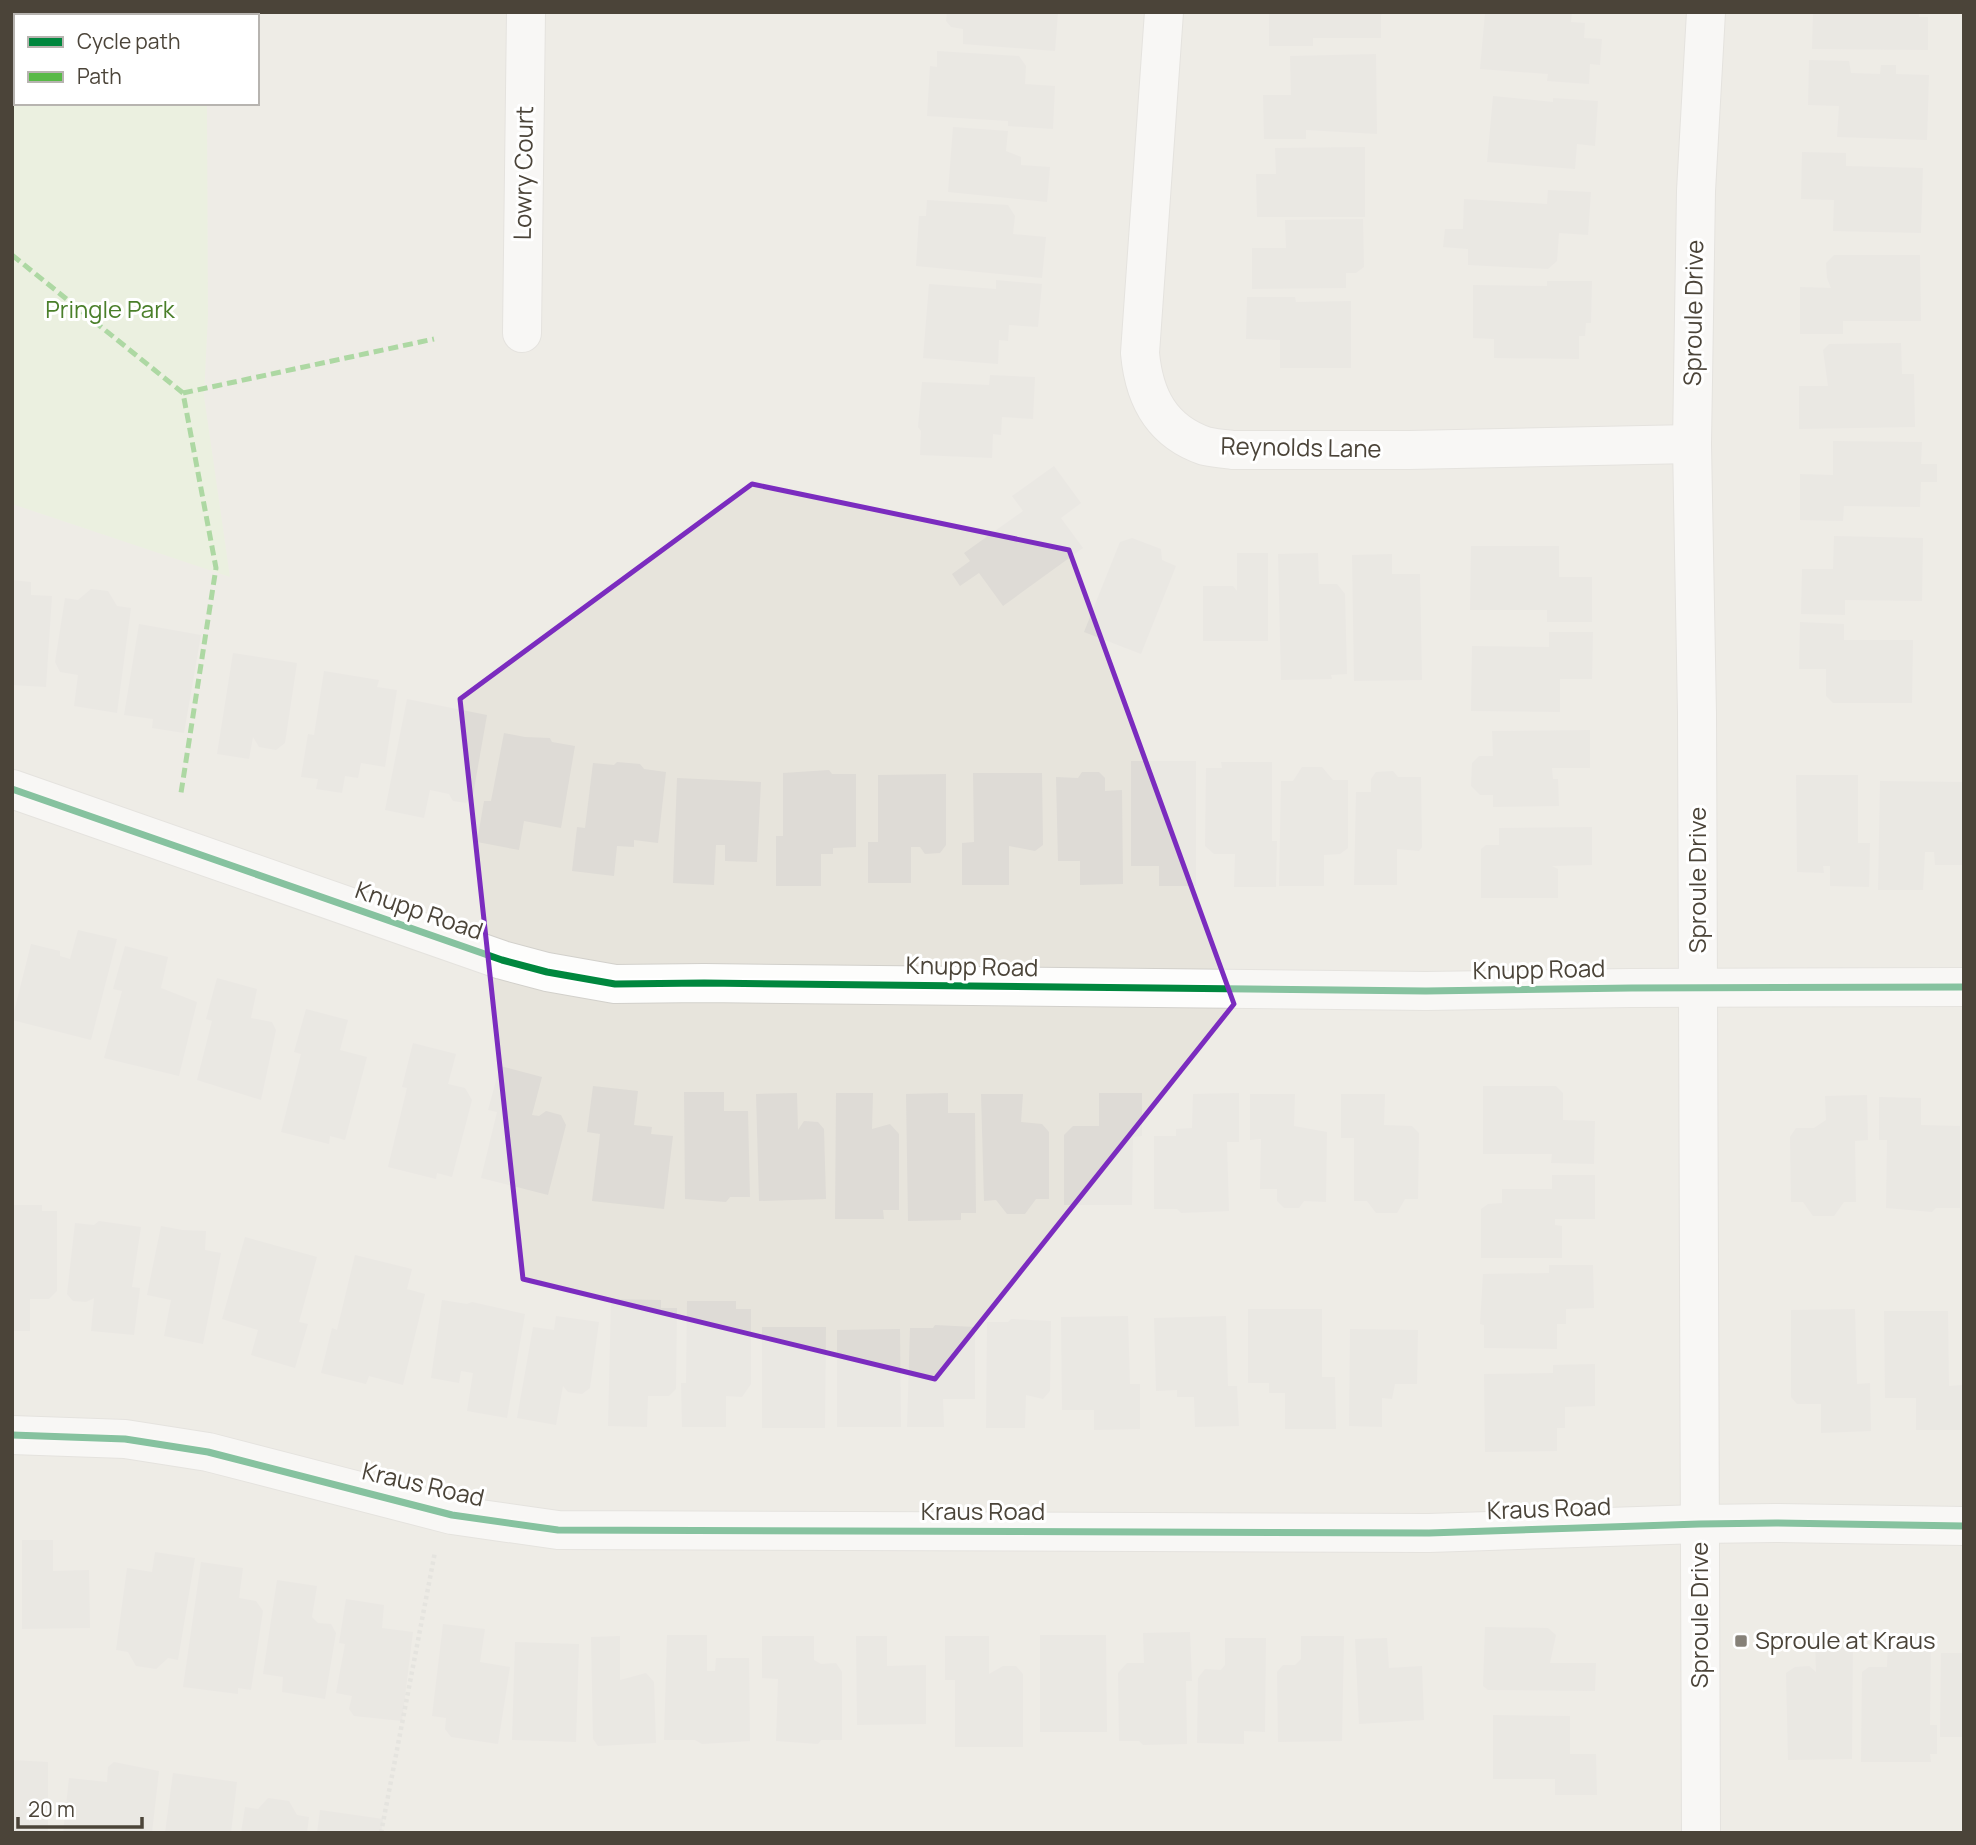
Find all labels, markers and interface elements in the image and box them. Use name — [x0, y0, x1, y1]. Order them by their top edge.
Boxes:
legend — [14, 14, 259, 105]
text: Cycle path — [77, 27, 180, 55]
text: Path — [77, 62, 122, 90]
street label: Lowry Court — [505, 106, 540, 240]
street label: Sproule Drive — [1675, 239, 1710, 386]
park label: Pringle Park — [45, 292, 176, 325]
street label: Reynolds Lane — [1220, 429, 1382, 464]
street label: Sproule Drive — [1680, 807, 1713, 953]
street label: Knupp Road — [351, 872, 488, 947]
street label: Knupp Road — [905, 948, 1039, 983]
street label: Knupp Road — [1472, 951, 1606, 986]
street label: Kraus Road — [359, 1453, 488, 1514]
street label: Kraus Road — [1486, 1489, 1612, 1526]
street label: Kraus Road — [921, 1494, 1045, 1527]
street label: Sproule Drive — [1682, 1542, 1715, 1688]
place label: Sproule at Kraus — [1755, 1623, 1936, 1656]
marker: Sproule at Kraus — [1733, 1633, 1749, 1649]
scale bar — [18, 1786, 142, 1830]
text: 20 m — [28, 1795, 75, 1823]

